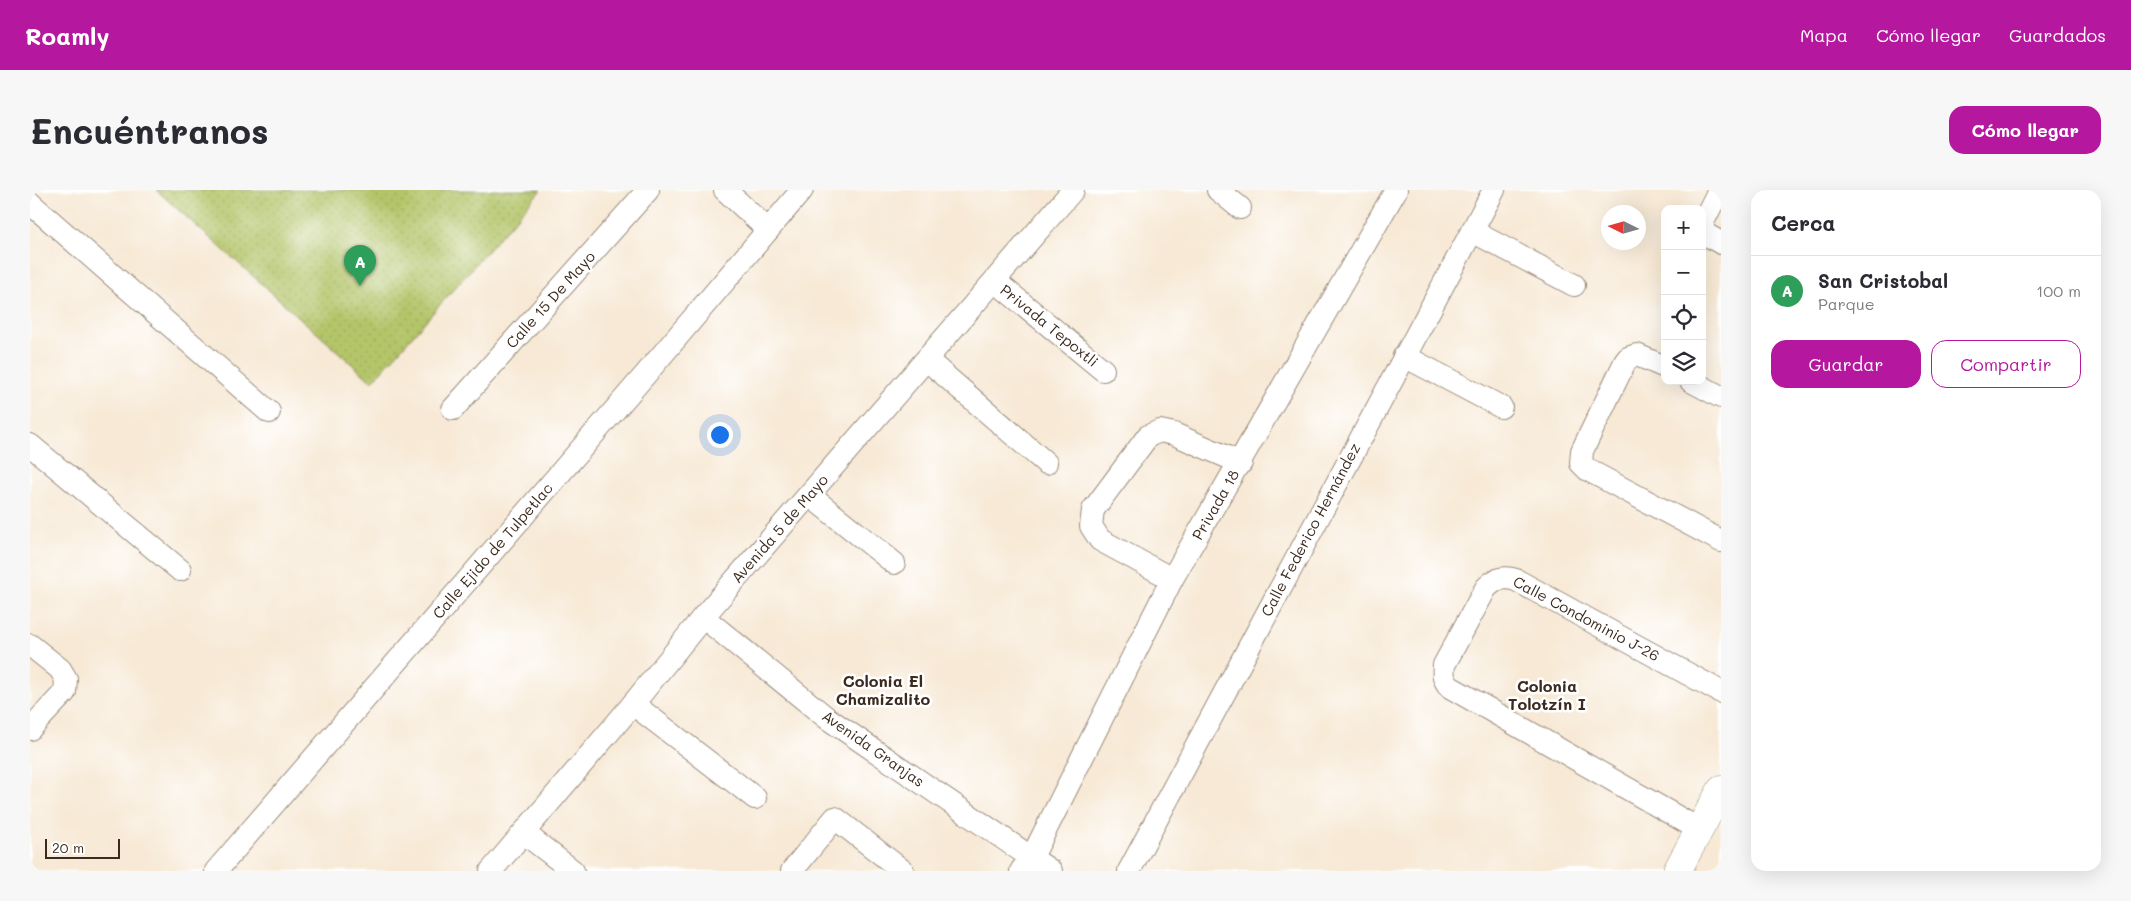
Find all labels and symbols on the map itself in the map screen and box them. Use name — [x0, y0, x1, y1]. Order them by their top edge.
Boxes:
north arrow — [1601, 205, 1646, 250]
pin: A — [344, 245, 376, 286]
street label: Calle 15 De Mayo — [501, 246, 599, 352]
street label: Privada Tepoxtli — [996, 280, 1103, 371]
your location — [707, 422, 733, 448]
street label: Calle Federico Hernández — [1256, 439, 1364, 620]
street label: Privada 18 — [1187, 466, 1243, 543]
street label: Avenida 5 de Mayo — [726, 470, 832, 587]
street label: Calle Ejido de Tulpetlac — [428, 478, 557, 623]
street label: Calle Condominio J-26 — [1510, 571, 1663, 665]
district label: Colonia El Chamizalito — [836, 670, 931, 709]
district label: Colonia Tolotzín I — [1508, 675, 1586, 714]
street label: Avenida Granjas — [818, 705, 929, 791]
scale bar — [45, 836, 120, 859]

